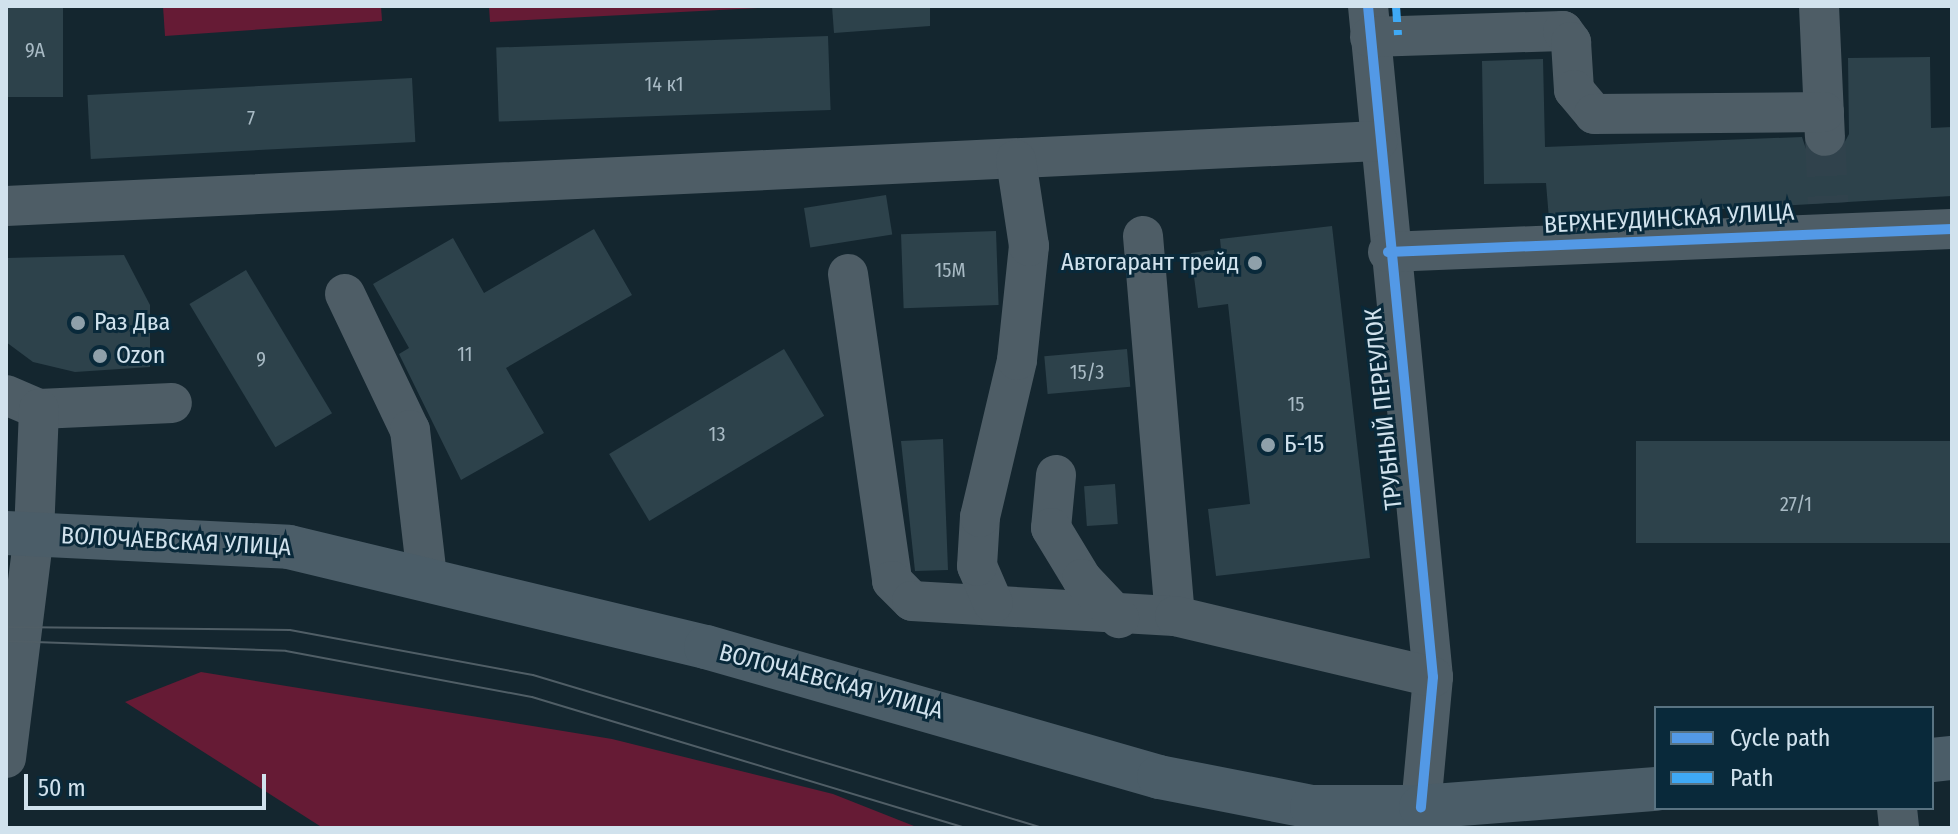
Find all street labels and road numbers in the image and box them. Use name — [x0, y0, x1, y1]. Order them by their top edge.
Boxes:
street label: ВЕРХНЕУДИНСКАЯ УЛИЦА — [1543, 198, 1795, 240]
street label: ТРУБНЫЙ ПЕРЕУЛОК — [1359, 307, 1409, 511]
street label: ВОЛОЧАЕВСКАЯ УЛИЦА — [60, 522, 292, 562]
street label: ВОЛОЧАЕВСКАЯ УЛИЦА — [716, 638, 946, 726]

